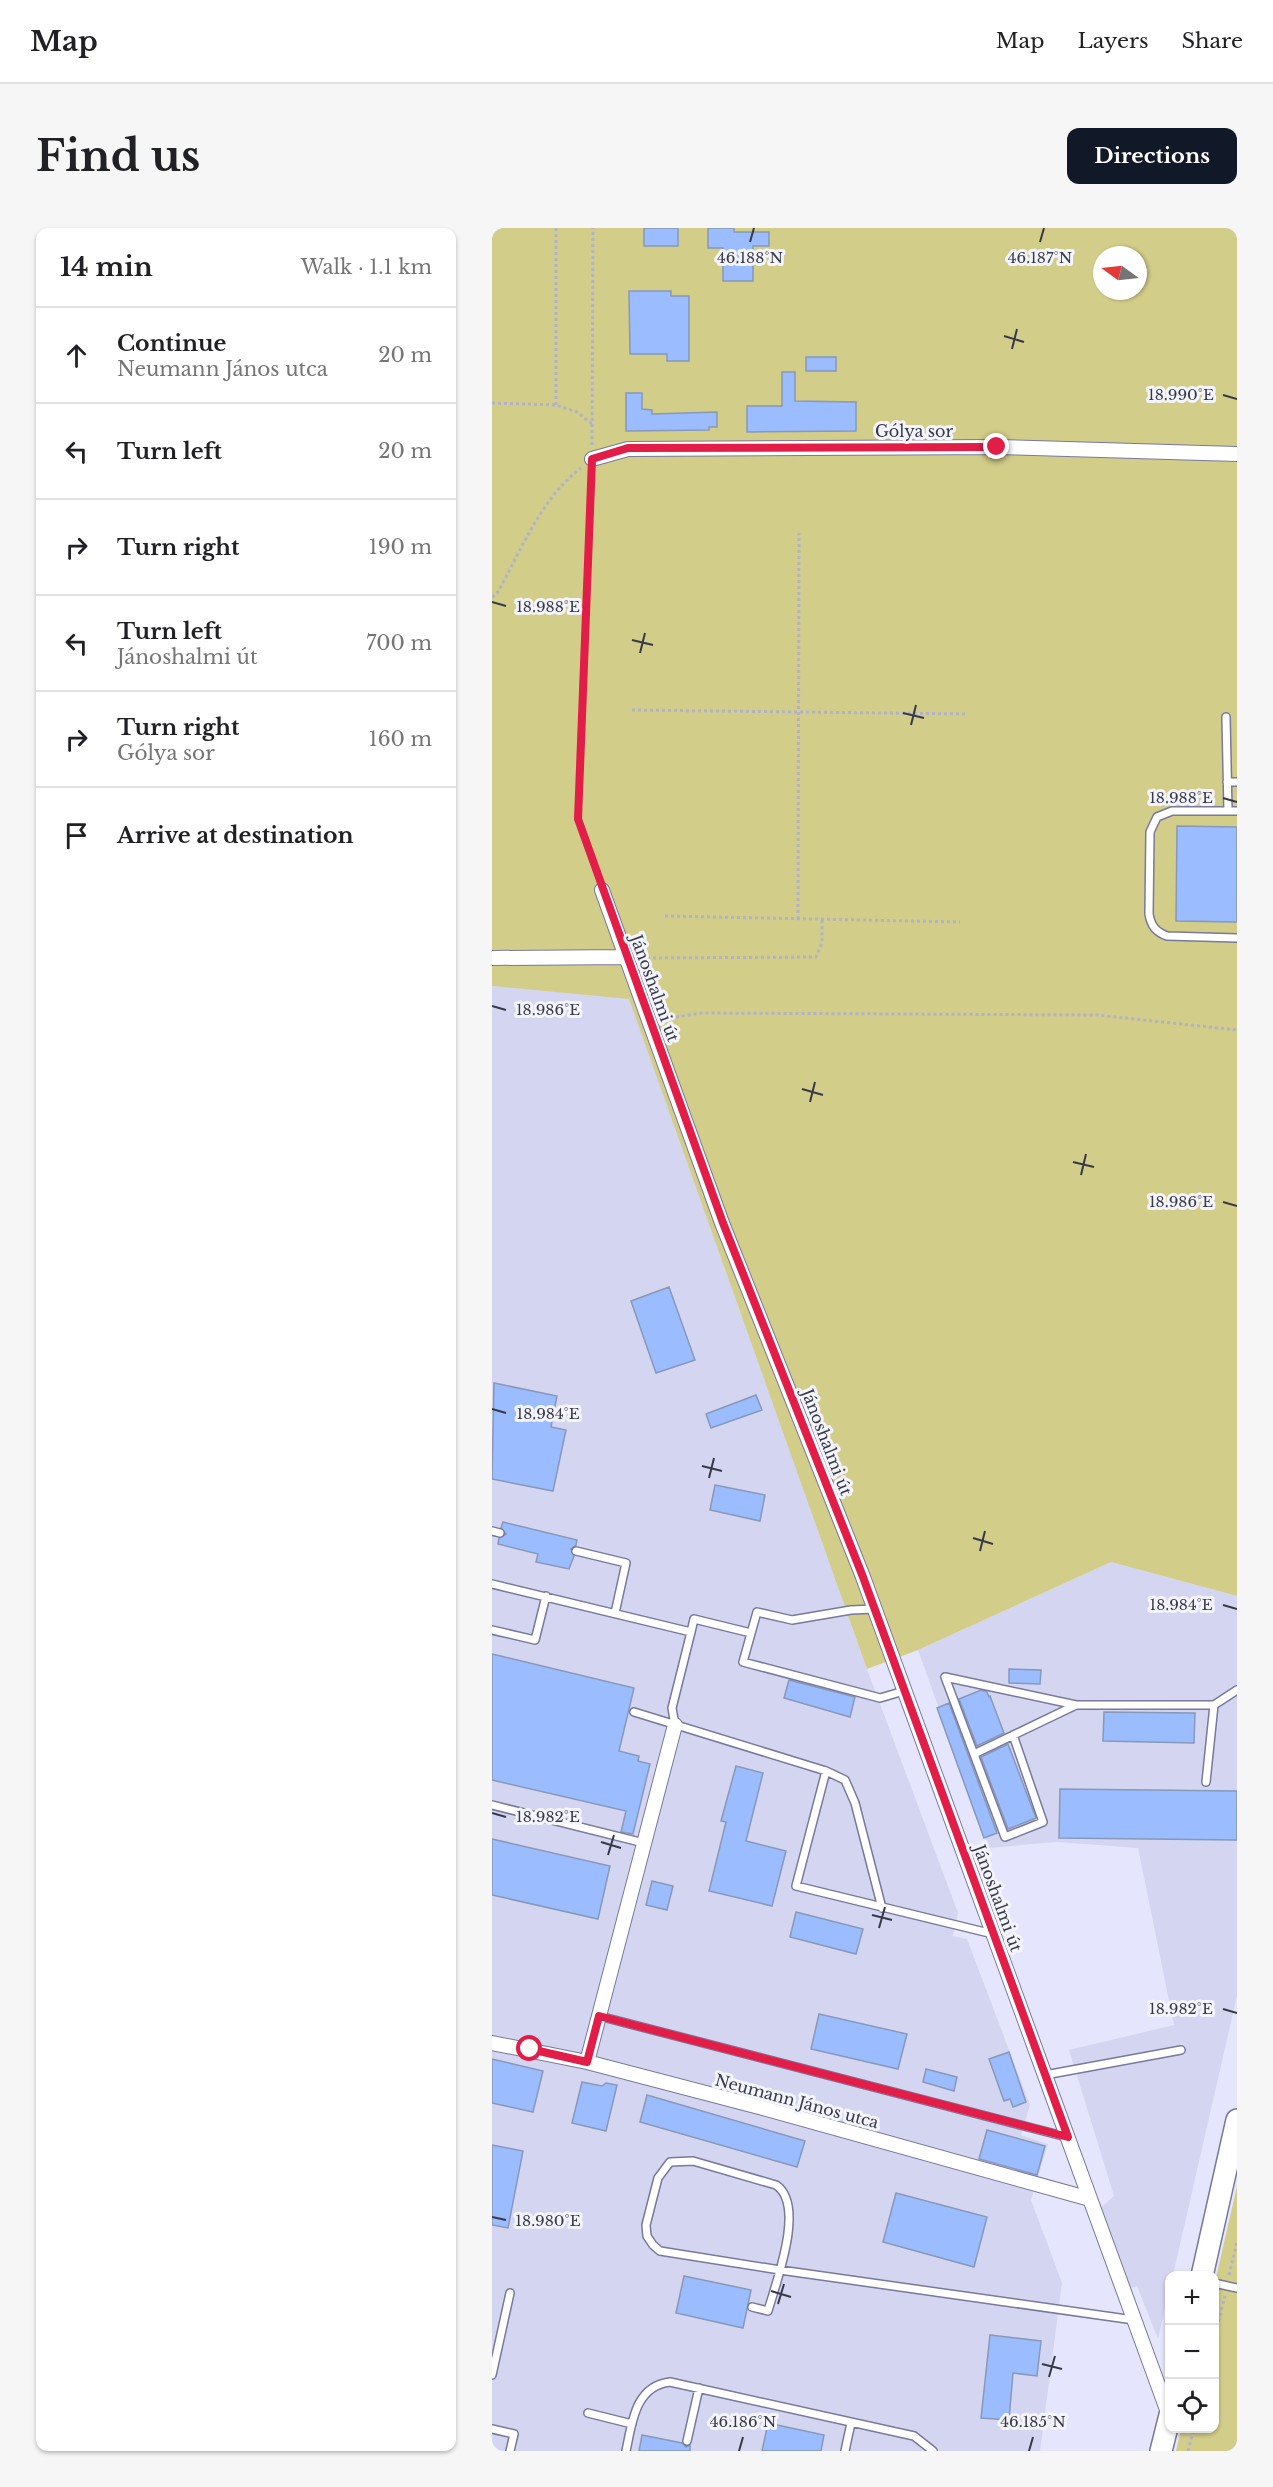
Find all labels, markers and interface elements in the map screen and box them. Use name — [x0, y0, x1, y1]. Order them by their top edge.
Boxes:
text: Map — [30, 24, 98, 59]
text: Map — [996, 28, 1045, 54]
text: Layers — [1078, 28, 1149, 54]
text: Share — [1182, 28, 1243, 54]
button: Directions — [1067, 128, 1237, 184]
text: Find us — [36, 130, 200, 182]
north arrow — [1093, 246, 1147, 300]
text: 46.188°N — [717, 248, 783, 267]
text: 46.187°N — [1008, 248, 1072, 267]
text: 14 min — [60, 251, 153, 283]
text: Walk · 1.1 km — [301, 255, 432, 279]
text: Continue — [117, 330, 226, 357]
icon: ahead — [60, 339, 93, 372]
text: 20 m — [378, 343, 432, 367]
text: Neumann János utca — [117, 357, 328, 381]
text: 18.990°E — [1148, 385, 1214, 404]
street label: Gólya sor — [875, 421, 953, 441]
route end — [983, 433, 1009, 459]
icon: left — [60, 435, 93, 468]
text: Turn left — [117, 438, 222, 465]
text: 20 m — [378, 439, 432, 463]
icon: right — [60, 531, 93, 564]
text: Turn right — [117, 534, 239, 561]
text: 190 m — [369, 535, 432, 559]
text: 18.988°E — [516, 597, 580, 616]
text: Turn left — [117, 618, 222, 645]
icon: left — [60, 627, 93, 660]
text: 700 m — [366, 631, 432, 655]
text: Jánoshalmi út — [117, 645, 258, 669]
text: Turn right — [117, 714, 239, 741]
icon: right — [60, 723, 93, 756]
text: 160 m — [369, 727, 432, 751]
text: Gólya sor — [117, 741, 215, 765]
text: 18.988°E — [1149, 788, 1213, 807]
icon: arrive — [60, 819, 93, 852]
text: Arrive at destination — [117, 822, 354, 849]
street label: Jánoshalmi út — [626, 930, 684, 1044]
text: 18.986°E — [516, 1000, 580, 1019]
text: 18.986°E — [1149, 1192, 1213, 1211]
street label: Jánoshalmi út — [797, 1384, 856, 1498]
text: 18.984°E — [516, 1404, 580, 1423]
text: 18.984°E — [1149, 1595, 1213, 1614]
text: 18.982°E — [516, 1807, 580, 1826]
street label: Jánoshalmi út — [969, 1840, 1027, 1954]
text: 18.982°E — [1149, 1999, 1213, 2018]
route start — [516, 2035, 542, 2061]
street label: Neumann János utca — [713, 2070, 881, 2133]
text: 18.980°E — [515, 2211, 581, 2230]
map controls — [1165, 2271, 1219, 2433]
button: + — [1165, 2271, 1219, 2325]
button: − — [1165, 2325, 1219, 2379]
button: locate — [1165, 2379, 1219, 2433]
text: 46.186°N — [710, 2412, 776, 2431]
text: 46.185°N — [1000, 2412, 1066, 2431]

